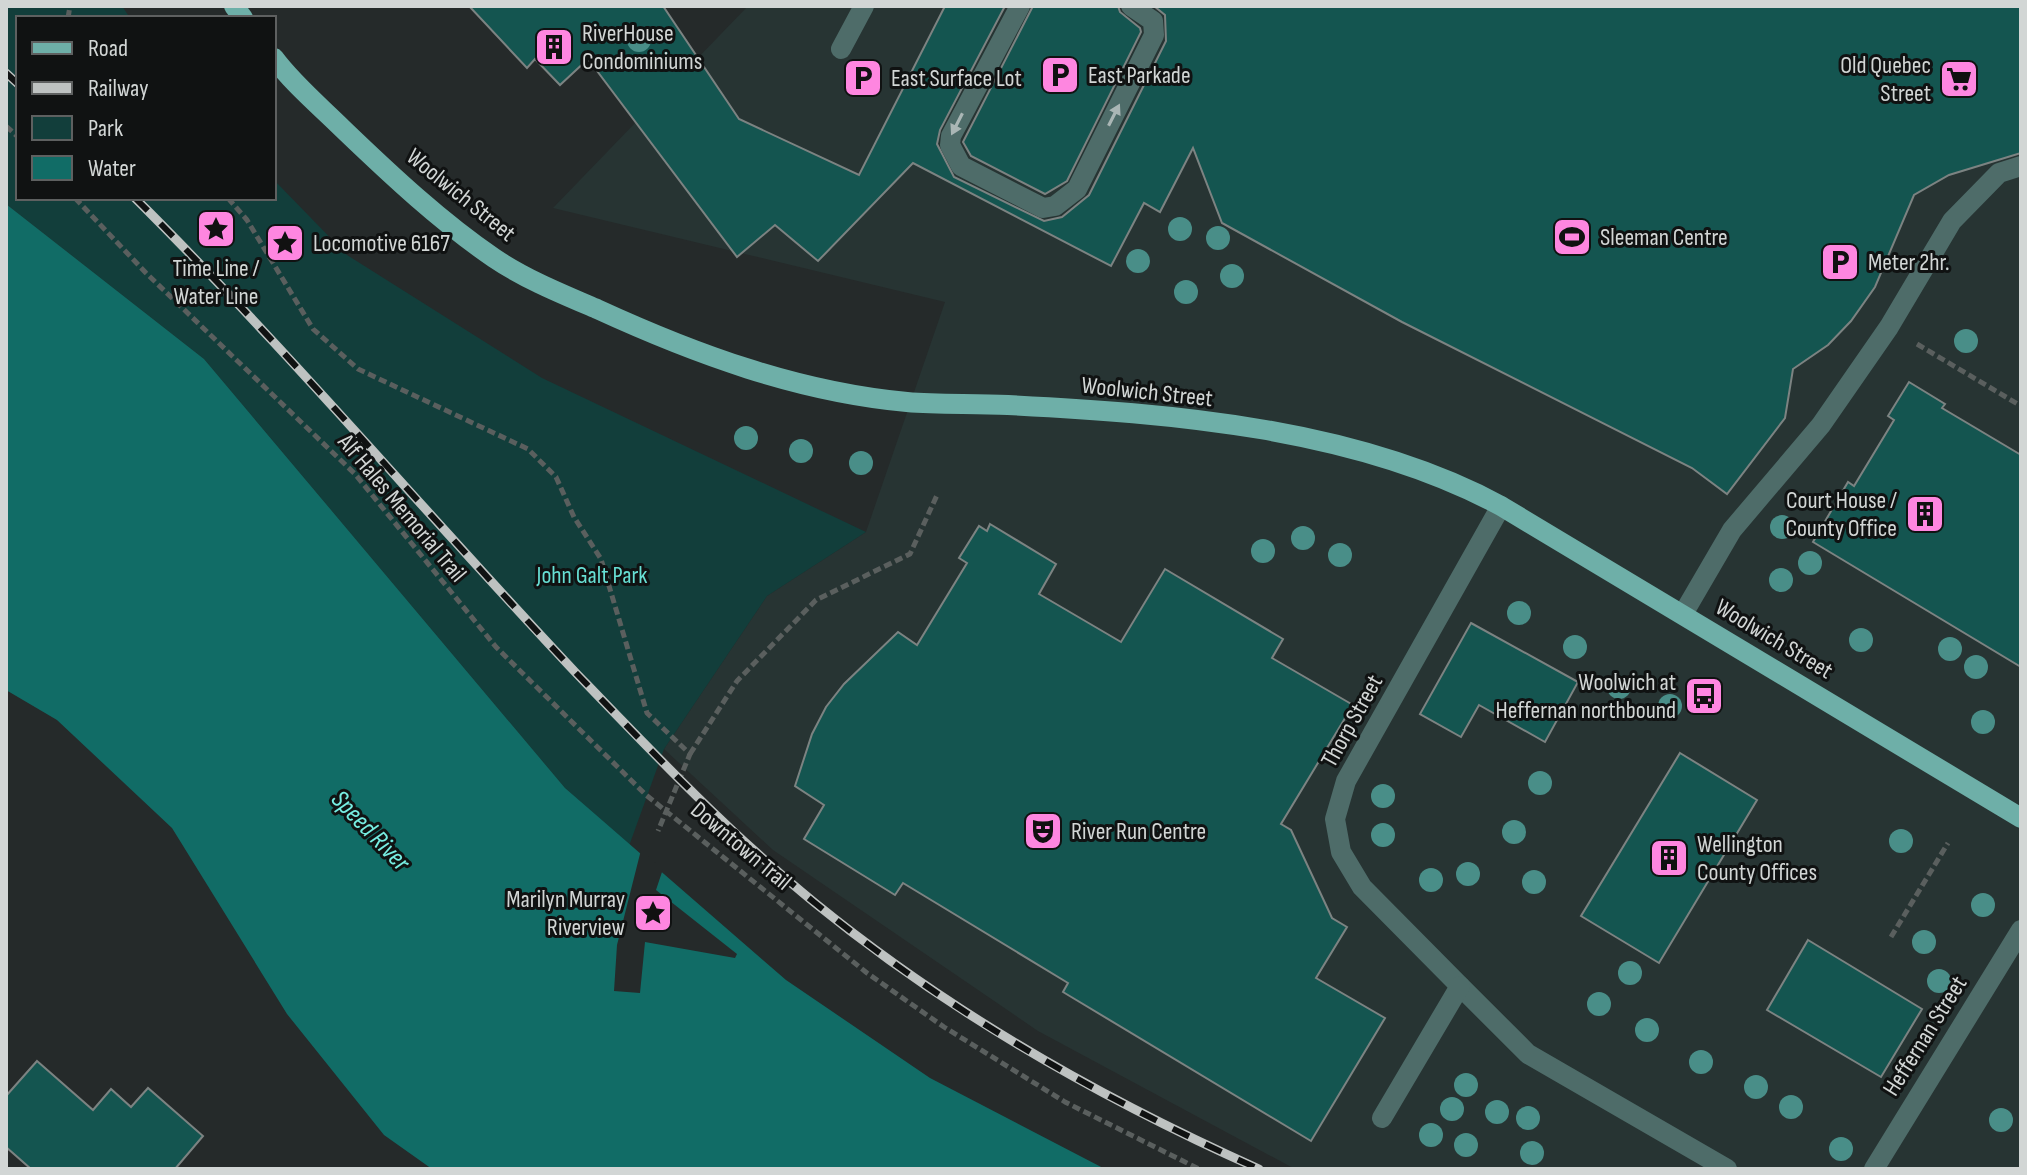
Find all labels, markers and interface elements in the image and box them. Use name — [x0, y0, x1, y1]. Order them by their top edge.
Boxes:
legend — [16, 16, 276, 200]
place label: RiverHouse Condominiums — [582, 19, 702, 76]
building icon: RiverHouse Condominiums — [533, 26, 575, 68]
text: Road — [88, 34, 128, 63]
place label: Old Quebec Street — [1840, 51, 1931, 108]
parking icon: East Parkade — [1039, 54, 1081, 96]
parking icon: East Surface Lot — [842, 57, 884, 99]
supermarket icon: Old Quebec Street — [1938, 58, 1980, 100]
place label: East Parkade — [1088, 61, 1191, 90]
place label: East Surface Lot — [891, 64, 1022, 93]
text: Railway — [88, 74, 148, 103]
one-way arrow — [1107, 103, 1120, 126]
one-way arrow — [951, 113, 964, 136]
text: Park — [88, 114, 123, 143]
street label: Woolwich Street — [401, 142, 521, 248]
text: Water — [88, 154, 136, 183]
place icon: Time Line / Water Line — [195, 208, 237, 250]
sports icon: Sleeman Centre — [1551, 216, 1593, 258]
place icon: Locomotive 6167 — [264, 222, 306, 264]
place label: Sleeman Centre — [1600, 223, 1728, 252]
place label: Locomotive 6167 — [313, 229, 450, 258]
parking icon: Meter 2hr. — [1819, 241, 1861, 283]
place label: Meter 2hr. — [1868, 248, 1950, 277]
place label: Time Line / Water Line — [172, 254, 260, 311]
street label: Woolwich Street — [1080, 371, 1214, 413]
street label: Alf Hales Memorial Trail — [331, 427, 472, 588]
place label: Court House / County Office — [1785, 486, 1897, 543]
building icon: Court House / County Office — [1904, 493, 1946, 535]
park label: John Galt Park — [535, 561, 648, 590]
street label: Woolwich Street — [1710, 593, 1838, 685]
place label: Woolwich at Heffernan northbound — [1496, 668, 1676, 725]
street label: Thorp Street — [1315, 670, 1389, 772]
bus stop icon: Woolwich at Heffernan northbound — [1683, 675, 1725, 717]
water label: Speed River — [324, 784, 417, 879]
street label: Downtown Trail — [685, 795, 797, 897]
theatre icon: River Run Centre — [1022, 810, 1064, 852]
place label: River Run Centre — [1071, 817, 1206, 846]
place label: Wellington County Offices — [1697, 830, 1817, 887]
building icon: Wellington County Offices — [1648, 837, 1690, 879]
place label: Marilyn Murray Riverview — [506, 885, 625, 942]
place icon: Marilyn Murray Riverview — [632, 892, 674, 934]
street label: Heffernan Street — [1877, 971, 1973, 1101]

